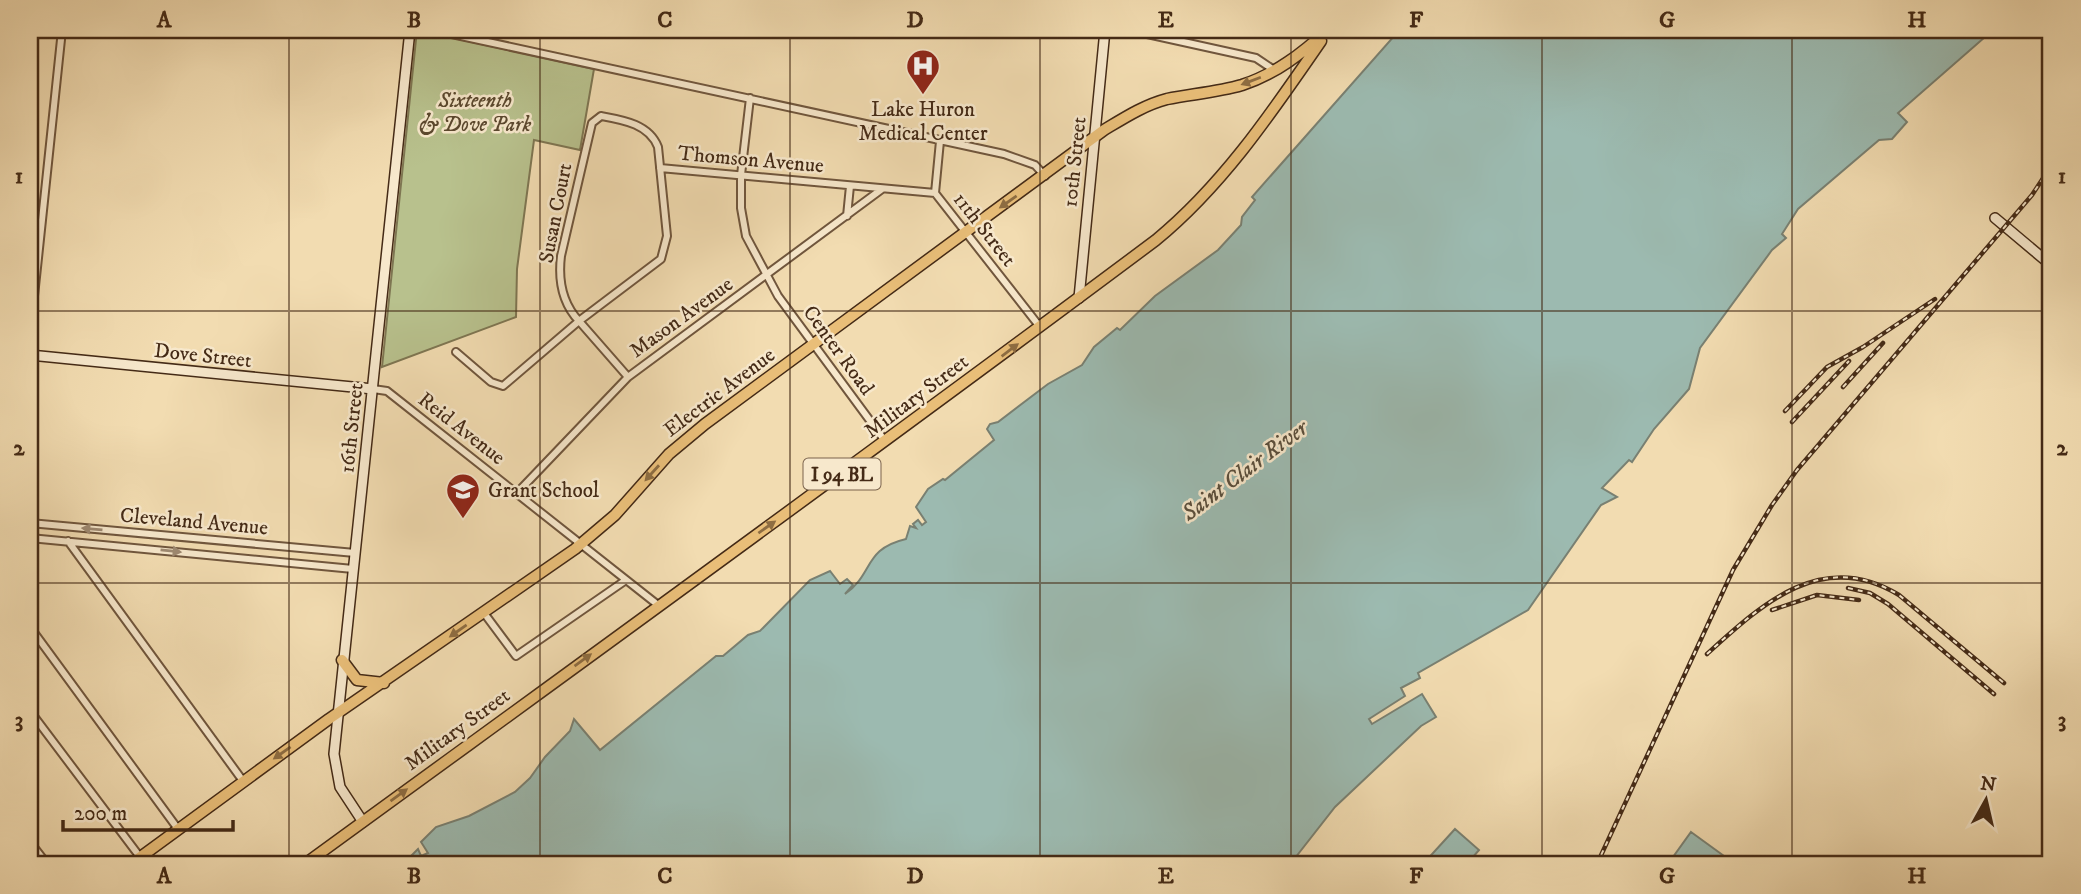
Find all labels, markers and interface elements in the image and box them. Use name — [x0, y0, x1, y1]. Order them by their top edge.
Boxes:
text: A — [156, 6, 173, 35]
text: B — [407, 6, 421, 35]
text: C — [657, 6, 673, 35]
text: D — [906, 6, 924, 35]
text: E — [1158, 6, 1174, 35]
text: F — [1409, 6, 1424, 35]
text: G — [1659, 6, 1675, 35]
text: H — [1907, 6, 1927, 35]
hospital icon: Lake Huron Medical Center — [904, 47, 942, 96]
one-way arrow — [1241, 76, 1262, 87]
park label: Sixteenth & Dove Park — [419, 88, 532, 138]
place label: Lake Huron Medical Center — [858, 97, 988, 147]
street label: 10th Street — [1057, 115, 1093, 209]
street label: Thomson Avenue — [677, 141, 825, 179]
street label: Susan Court — [534, 161, 578, 265]
text: 1 — [15, 162, 23, 191]
text: 1 — [2058, 162, 2066, 191]
street label: 11th Street — [947, 187, 1022, 272]
one-way arrow — [999, 195, 1017, 209]
street label: Mason Avenue — [625, 271, 739, 364]
street label: Center Road — [797, 301, 880, 401]
street label: Dove Street — [153, 338, 253, 374]
street label: Electric Avenue — [659, 342, 781, 443]
one-way arrow — [1001, 343, 1019, 357]
street label: Military Street — [859, 349, 974, 444]
street label: 16th Street — [334, 381, 370, 474]
street label: Reid Avenue — [413, 387, 510, 471]
water label: Saint Clair River — [1175, 413, 1315, 529]
text: 2 — [13, 434, 25, 463]
text: 2 — [2056, 434, 2068, 463]
road number: I 94 BL — [804, 458, 880, 489]
one-way arrow — [644, 464, 660, 482]
school or university icon: Grant School — [444, 471, 482, 520]
place label: Grant School — [488, 478, 600, 504]
street label: Cleveland Avenue — [119, 503, 269, 541]
one-way arrow — [758, 520, 776, 534]
one-way arrow — [81, 523, 103, 534]
one-way arrow — [160, 546, 182, 557]
one-way arrow — [449, 624, 467, 638]
one-way arrow — [574, 654, 592, 668]
street label: Military Street — [400, 683, 516, 777]
text: 3 — [15, 706, 23, 735]
text: 3 — [2058, 706, 2066, 735]
one-way arrow — [273, 746, 291, 760]
north arrow — [1952, 764, 2022, 834]
text: N — [1979, 772, 1998, 797]
one-way arrow — [390, 788, 408, 802]
scale bar — [63, 789, 233, 833]
text: 200 m — [74, 801, 127, 827]
text: A — [156, 862, 173, 891]
text: B — [407, 862, 421, 891]
text: C — [657, 862, 673, 891]
text: D — [906, 862, 924, 891]
text: E — [1158, 862, 1174, 891]
text: F — [1409, 862, 1424, 891]
text: G — [1659, 862, 1675, 891]
text: H — [1907, 862, 1927, 891]

